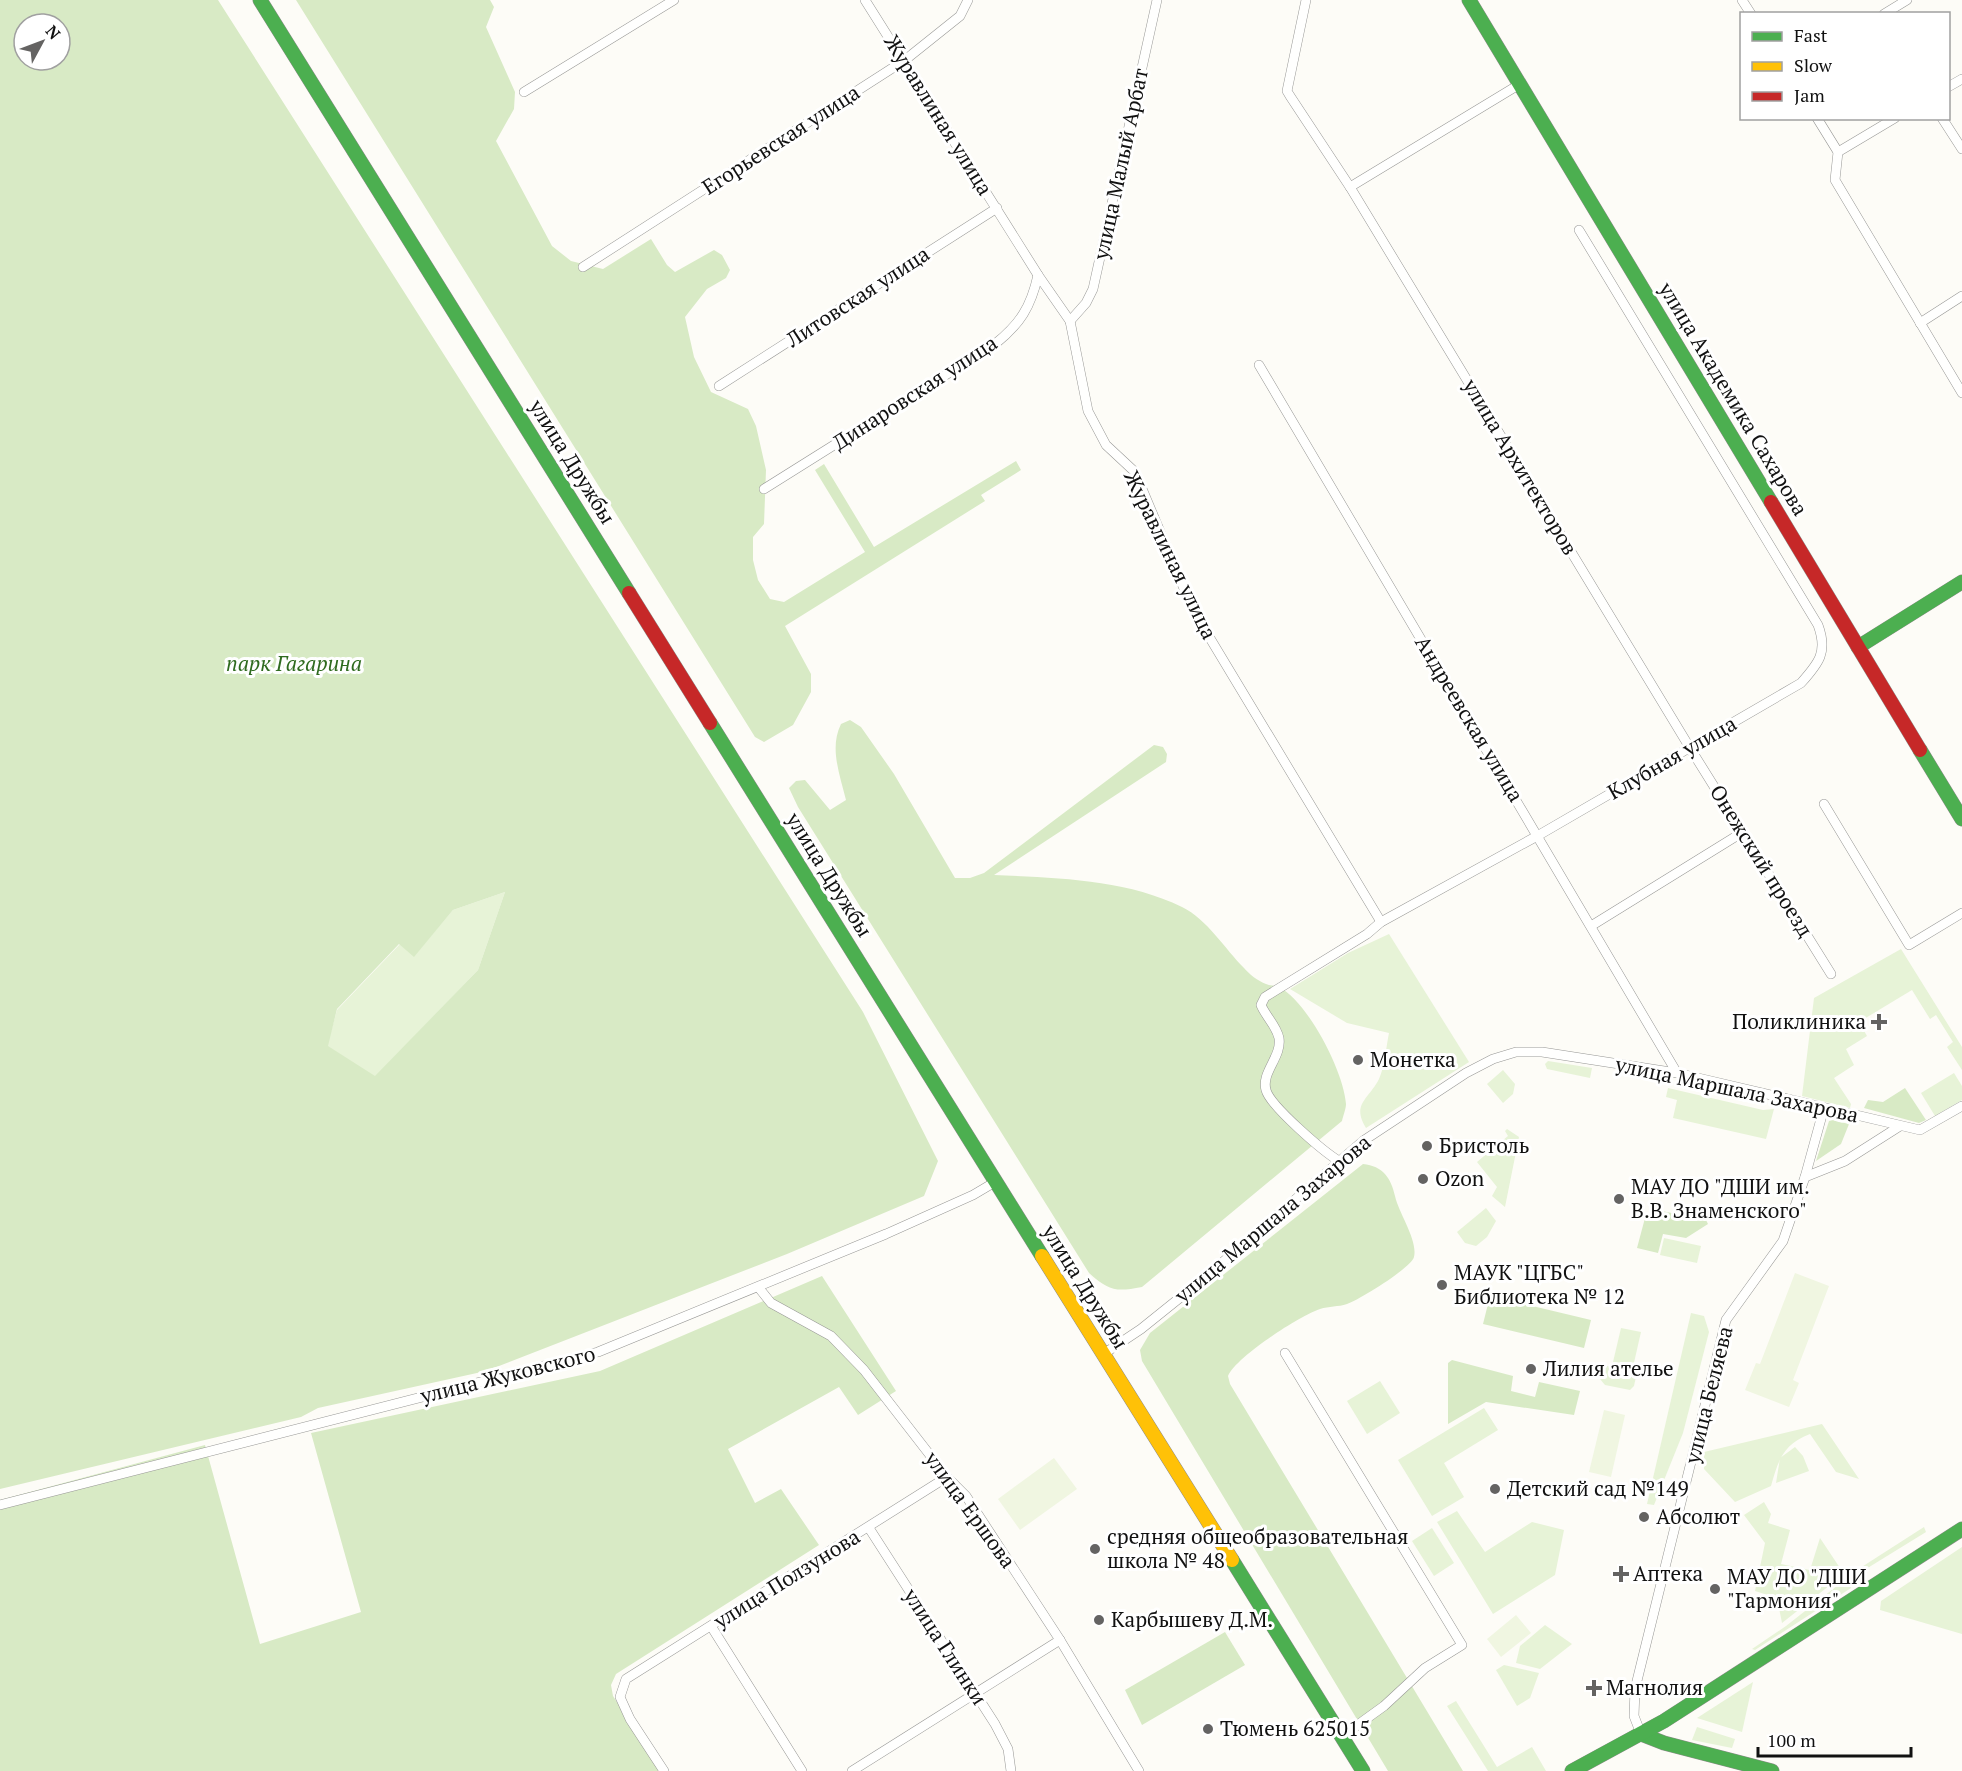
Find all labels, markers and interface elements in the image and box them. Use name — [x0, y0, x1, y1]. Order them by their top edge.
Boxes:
north arrow — [12, 12, 72, 72]
legend — [1740, 12, 1950, 120]
text: N — [41, 20, 66, 44]
text: Fast — [1794, 23, 1828, 47]
street label: Журавлиная улица — [878, 29, 1000, 200]
text: Slow — [1794, 53, 1833, 77]
street label: улица Малый Арбат — [1086, 65, 1154, 263]
street label: Егорьевская улица — [696, 77, 865, 201]
text: Jam — [1794, 83, 1825, 107]
street label: Литовская улица — [780, 239, 935, 354]
street label: улица Академика Сахарова — [1652, 276, 1815, 521]
street label: Динаровская улица — [827, 328, 1003, 456]
street label: улица Архитекторов — [1457, 372, 1585, 560]
street label: улица Дружбы — [523, 393, 622, 529]
street label: Журавлиная улица — [1118, 465, 1224, 644]
street label: Андреевская улица — [1409, 630, 1531, 807]
park label: парк Гагарина — [226, 649, 362, 677]
street label: Клубная улица — [1602, 709, 1741, 805]
street label: Онежский проезд — [1704, 779, 1820, 942]
street label: улица Дружбы — [780, 806, 879, 942]
place label: Поликлиника — [1732, 1007, 1866, 1035]
marker: Поликлиника — [1870, 1013, 1888, 1031]
place label: Монетка — [1370, 1045, 1456, 1073]
street label: улица Маршала Захарова — [1612, 1049, 1862, 1129]
marker: Монетка — [1351, 1053, 1365, 1067]
street label: улица Маршала Захарова — [1168, 1128, 1377, 1309]
place label: Бристоль — [1439, 1131, 1529, 1159]
marker: Бристоль — [1420, 1139, 1434, 1153]
place label: Ozon — [1435, 1164, 1485, 1192]
marker: Ozon — [1416, 1172, 1430, 1186]
place label: МАУ ДО "ДШИ им. В.В. Знаменского" — [1631, 1172, 1810, 1224]
marker: МАУ ДО "ДШИ им. В.В. Знаменского" — [1612, 1192, 1626, 1206]
street label: улица Дружбы — [1036, 1218, 1135, 1354]
place label: МАУК "ЦГБС" Библиотека № 12 — [1454, 1258, 1625, 1310]
marker: МАУК "ЦГБС" Библиотека № 12 — [1435, 1278, 1449, 1292]
street label: улица Беляева — [1677, 1323, 1739, 1467]
street label: улица Жуковского — [416, 1339, 598, 1410]
place label: Лилия ателье — [1542, 1354, 1674, 1382]
marker: Лилия ателье — [1524, 1362, 1538, 1376]
street label: улица Ершова — [918, 1445, 1023, 1574]
place label: Детский сад №149 — [1507, 1474, 1689, 1502]
marker: Детский сад №149 — [1488, 1482, 1502, 1496]
place label: Абсолют — [1656, 1502, 1740, 1530]
marker: Абсолют — [1637, 1510, 1651, 1524]
street label: улица Ползунова — [707, 1522, 865, 1635]
place label: средняя общеобразовательная школа № 48 — [1107, 1522, 1408, 1574]
marker: средняя общеобразовательная школа № 48 — [1088, 1542, 1102, 1556]
place label: Аптека — [1633, 1559, 1703, 1587]
place label: МАУ ДО "ДШИ "Гармония" — [1727, 1562, 1867, 1614]
marker: Аптека — [1614, 1567, 1628, 1581]
street label: улица Глинки — [897, 1582, 994, 1710]
marker: МАУ ДО "ДШИ "Гармония" — [1708, 1582, 1722, 1596]
place label: Карбышеву Д.М. — [1111, 1605, 1273, 1633]
marker: Карбышеву Д.М. — [1092, 1613, 1106, 1627]
place label: Магнолия — [1606, 1673, 1703, 1701]
marker: Магнолия — [1587, 1681, 1601, 1695]
place label: Тюмень 625015 — [1220, 1714, 1370, 1742]
scale bar — [1758, 1720, 1911, 1758]
marker: Тюмень 625015 — [1201, 1722, 1215, 1736]
text: 100 m — [1767, 1728, 1816, 1752]

